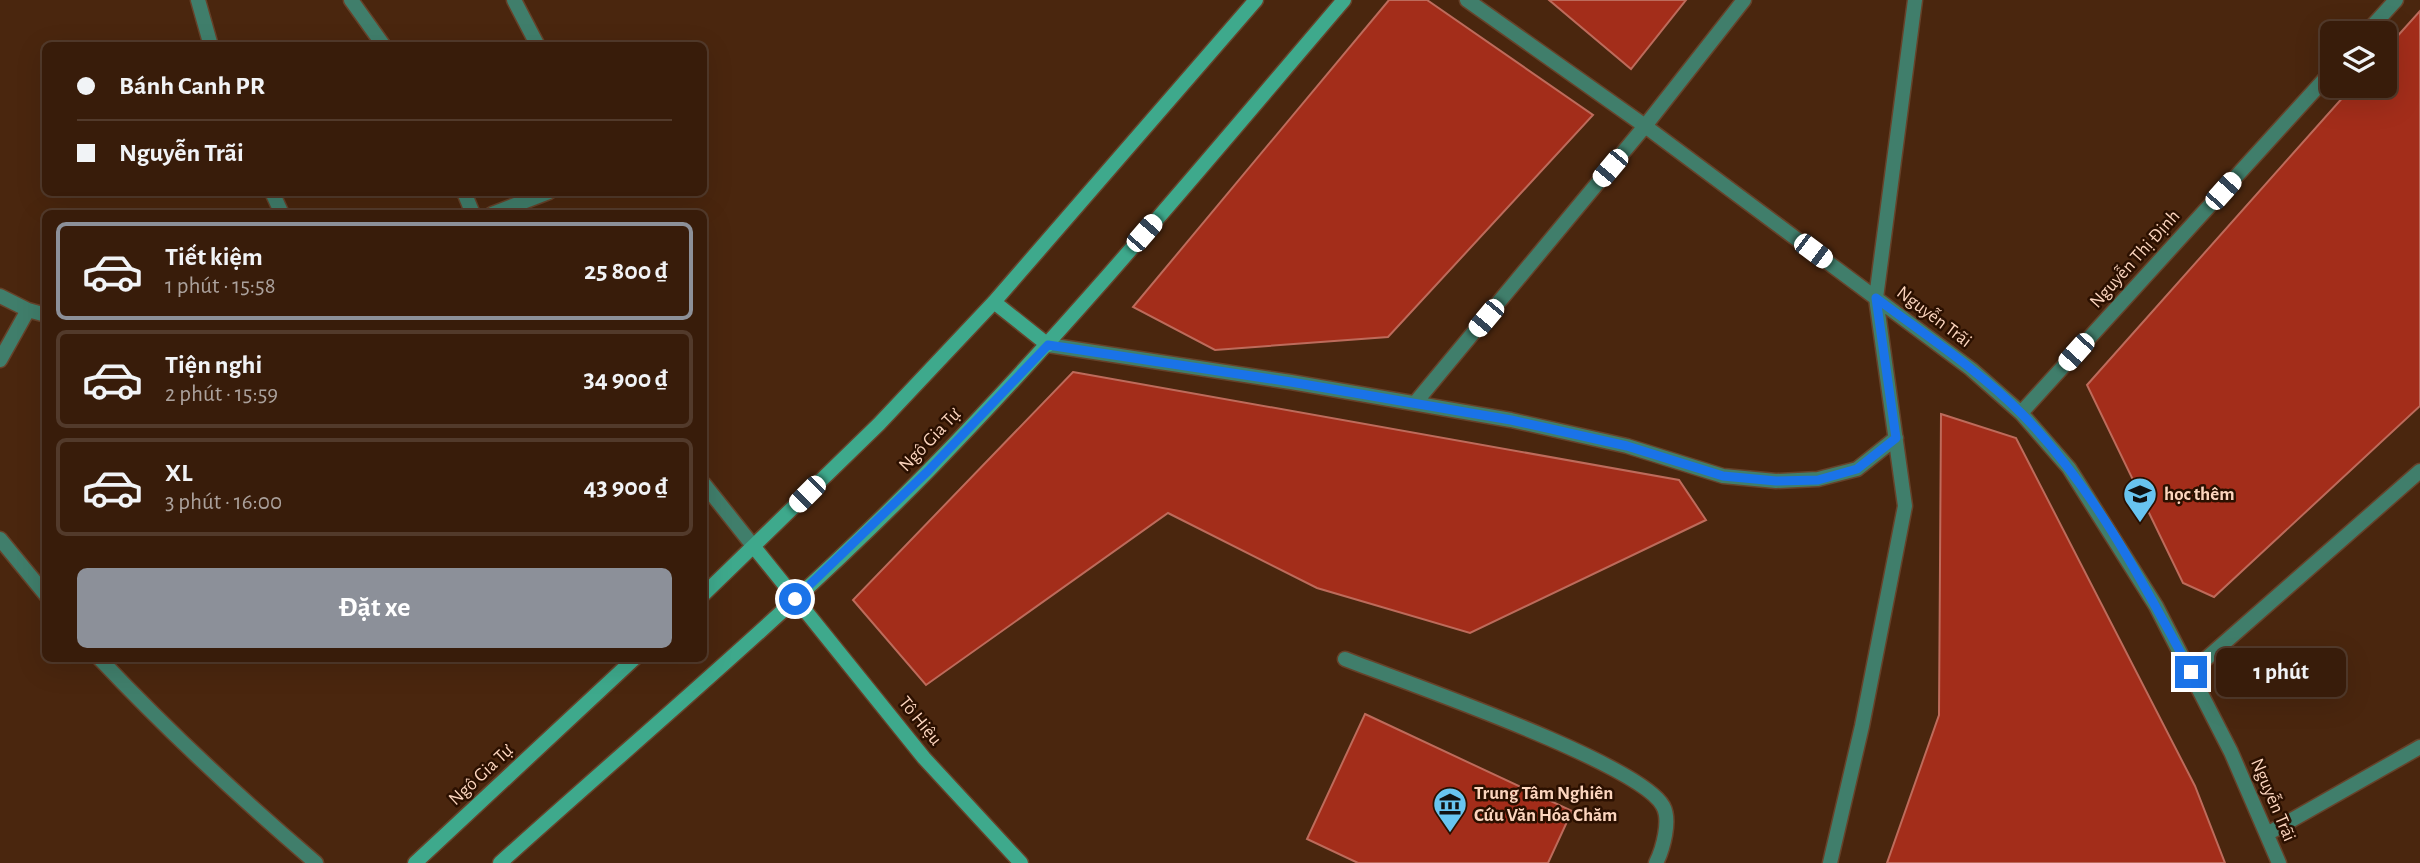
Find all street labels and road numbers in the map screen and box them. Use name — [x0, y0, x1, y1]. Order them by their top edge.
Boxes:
street label: Nguyễn Thị Định — [2086, 206, 2184, 312]
street label: Nguyễn Trãi — [1893, 282, 1976, 351]
street label: Ngô Gia Tự — [895, 405, 965, 475]
street label: Tô Hiệu — [895, 693, 945, 749]
street label: Ngô Gia Tự — [445, 741, 517, 809]
street label: Nguyễn Trãi — [2247, 755, 2300, 844]

